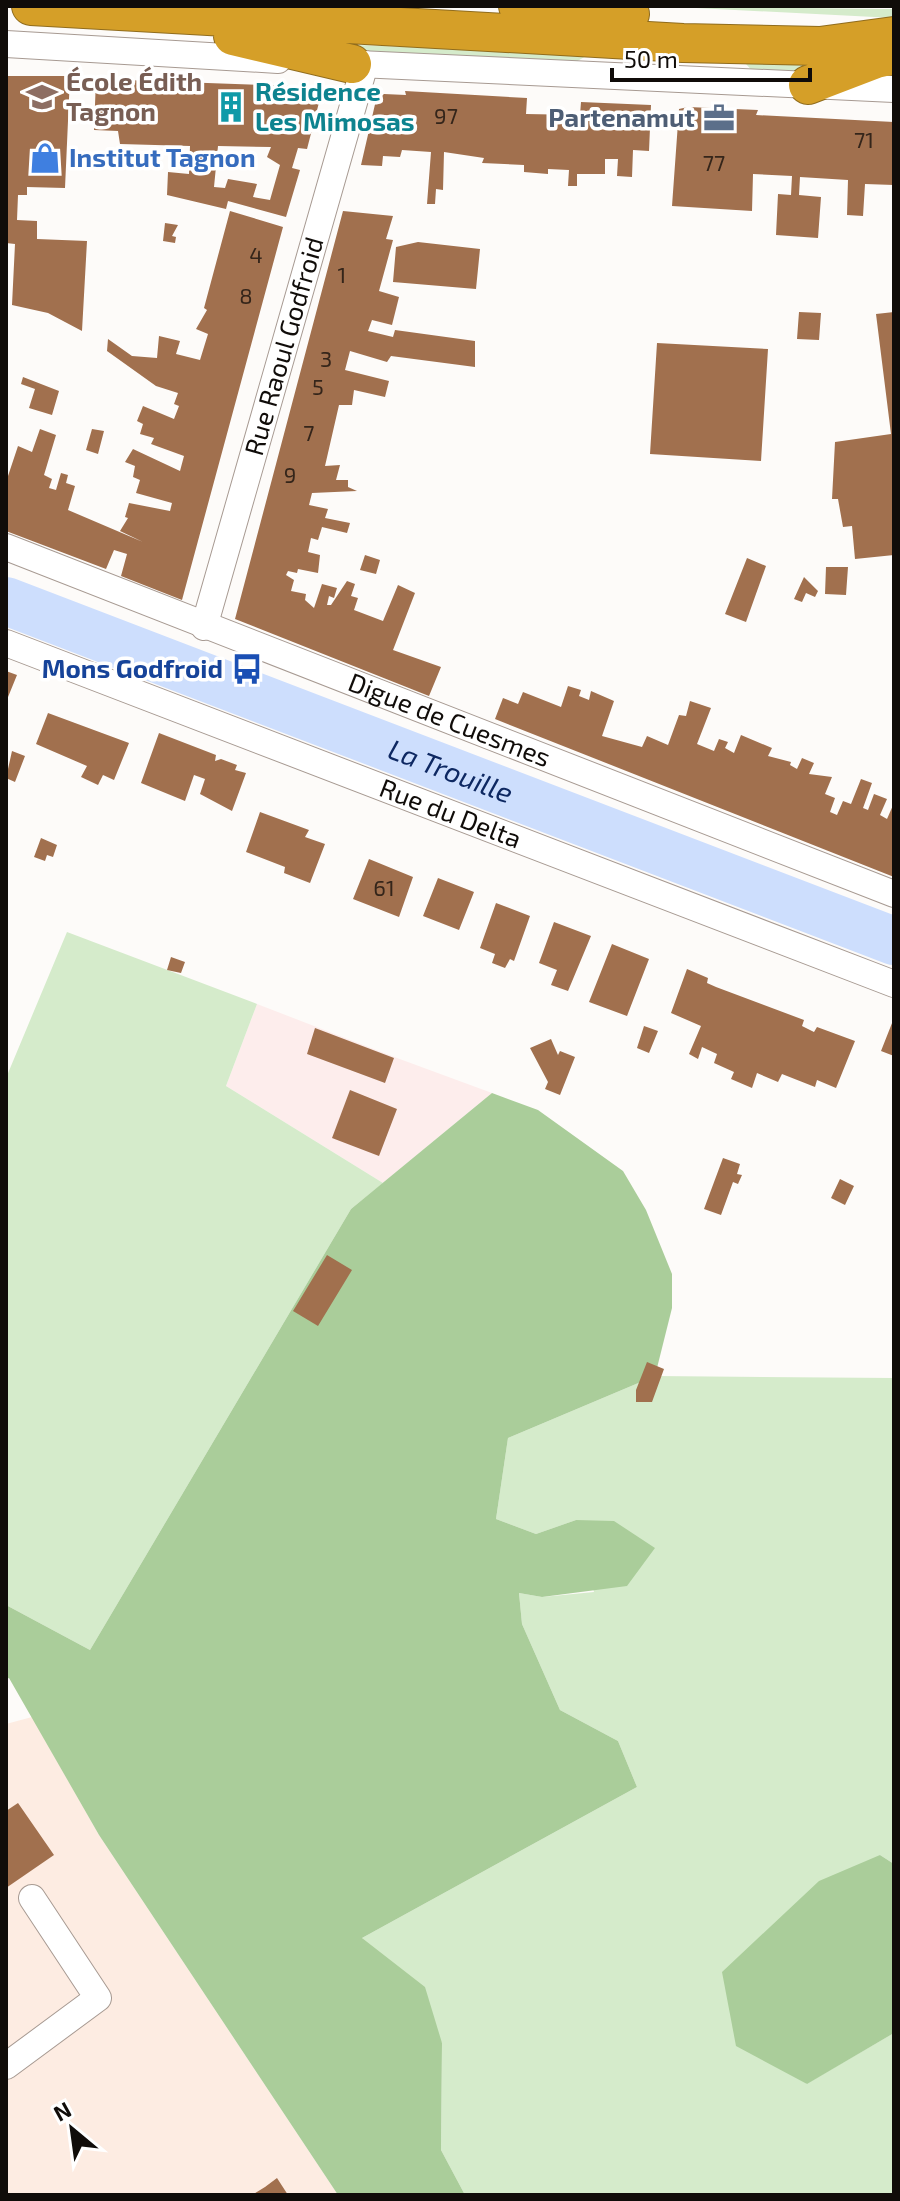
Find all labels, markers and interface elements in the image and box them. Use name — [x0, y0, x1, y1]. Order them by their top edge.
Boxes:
scale bar — [612, 32, 810, 82]
text: 50 m — [624, 44, 678, 73]
place label: École Édith Tagnon — [66, 65, 202, 126]
place label: Résidence Les Mimosas — [255, 75, 415, 136]
school or university icon: École Édith Tagnon — [25, 80, 59, 114]
building icon: Résidence Les Mimosas — [214, 90, 248, 124]
place label: Partenamut — [548, 101, 695, 132]
office icon: Partenamut — [702, 101, 736, 135]
house number: 97 — [434, 102, 458, 128]
house number: 71 — [854, 126, 874, 152]
shop icon: Institut Tagnon — [28, 141, 62, 175]
place label: Institut Tagnon — [69, 141, 256, 172]
house number: 77 — [703, 149, 725, 175]
street label: Rue Raoul Godfroid — [237, 233, 329, 459]
house number: 4 — [249, 241, 263, 267]
house number: 1 — [338, 261, 346, 287]
house number: 8 — [239, 282, 253, 308]
house number: 3 — [320, 345, 332, 371]
house number: 5 — [312, 373, 324, 399]
house number: 7 — [303, 419, 315, 445]
house number: 9 — [284, 461, 296, 487]
place label: Mons Godfroid — [42, 652, 223, 683]
bus stop icon: Mons Godfroid — [230, 652, 264, 686]
street label: Digue de Cuesmes — [344, 665, 555, 772]
water label: La Trouille — [384, 731, 518, 810]
street label: Rue du Delta — [376, 771, 526, 853]
house number: 61 — [373, 874, 395, 900]
north arrow — [32, 2089, 112, 2169]
text: N — [49, 2095, 75, 2126]

